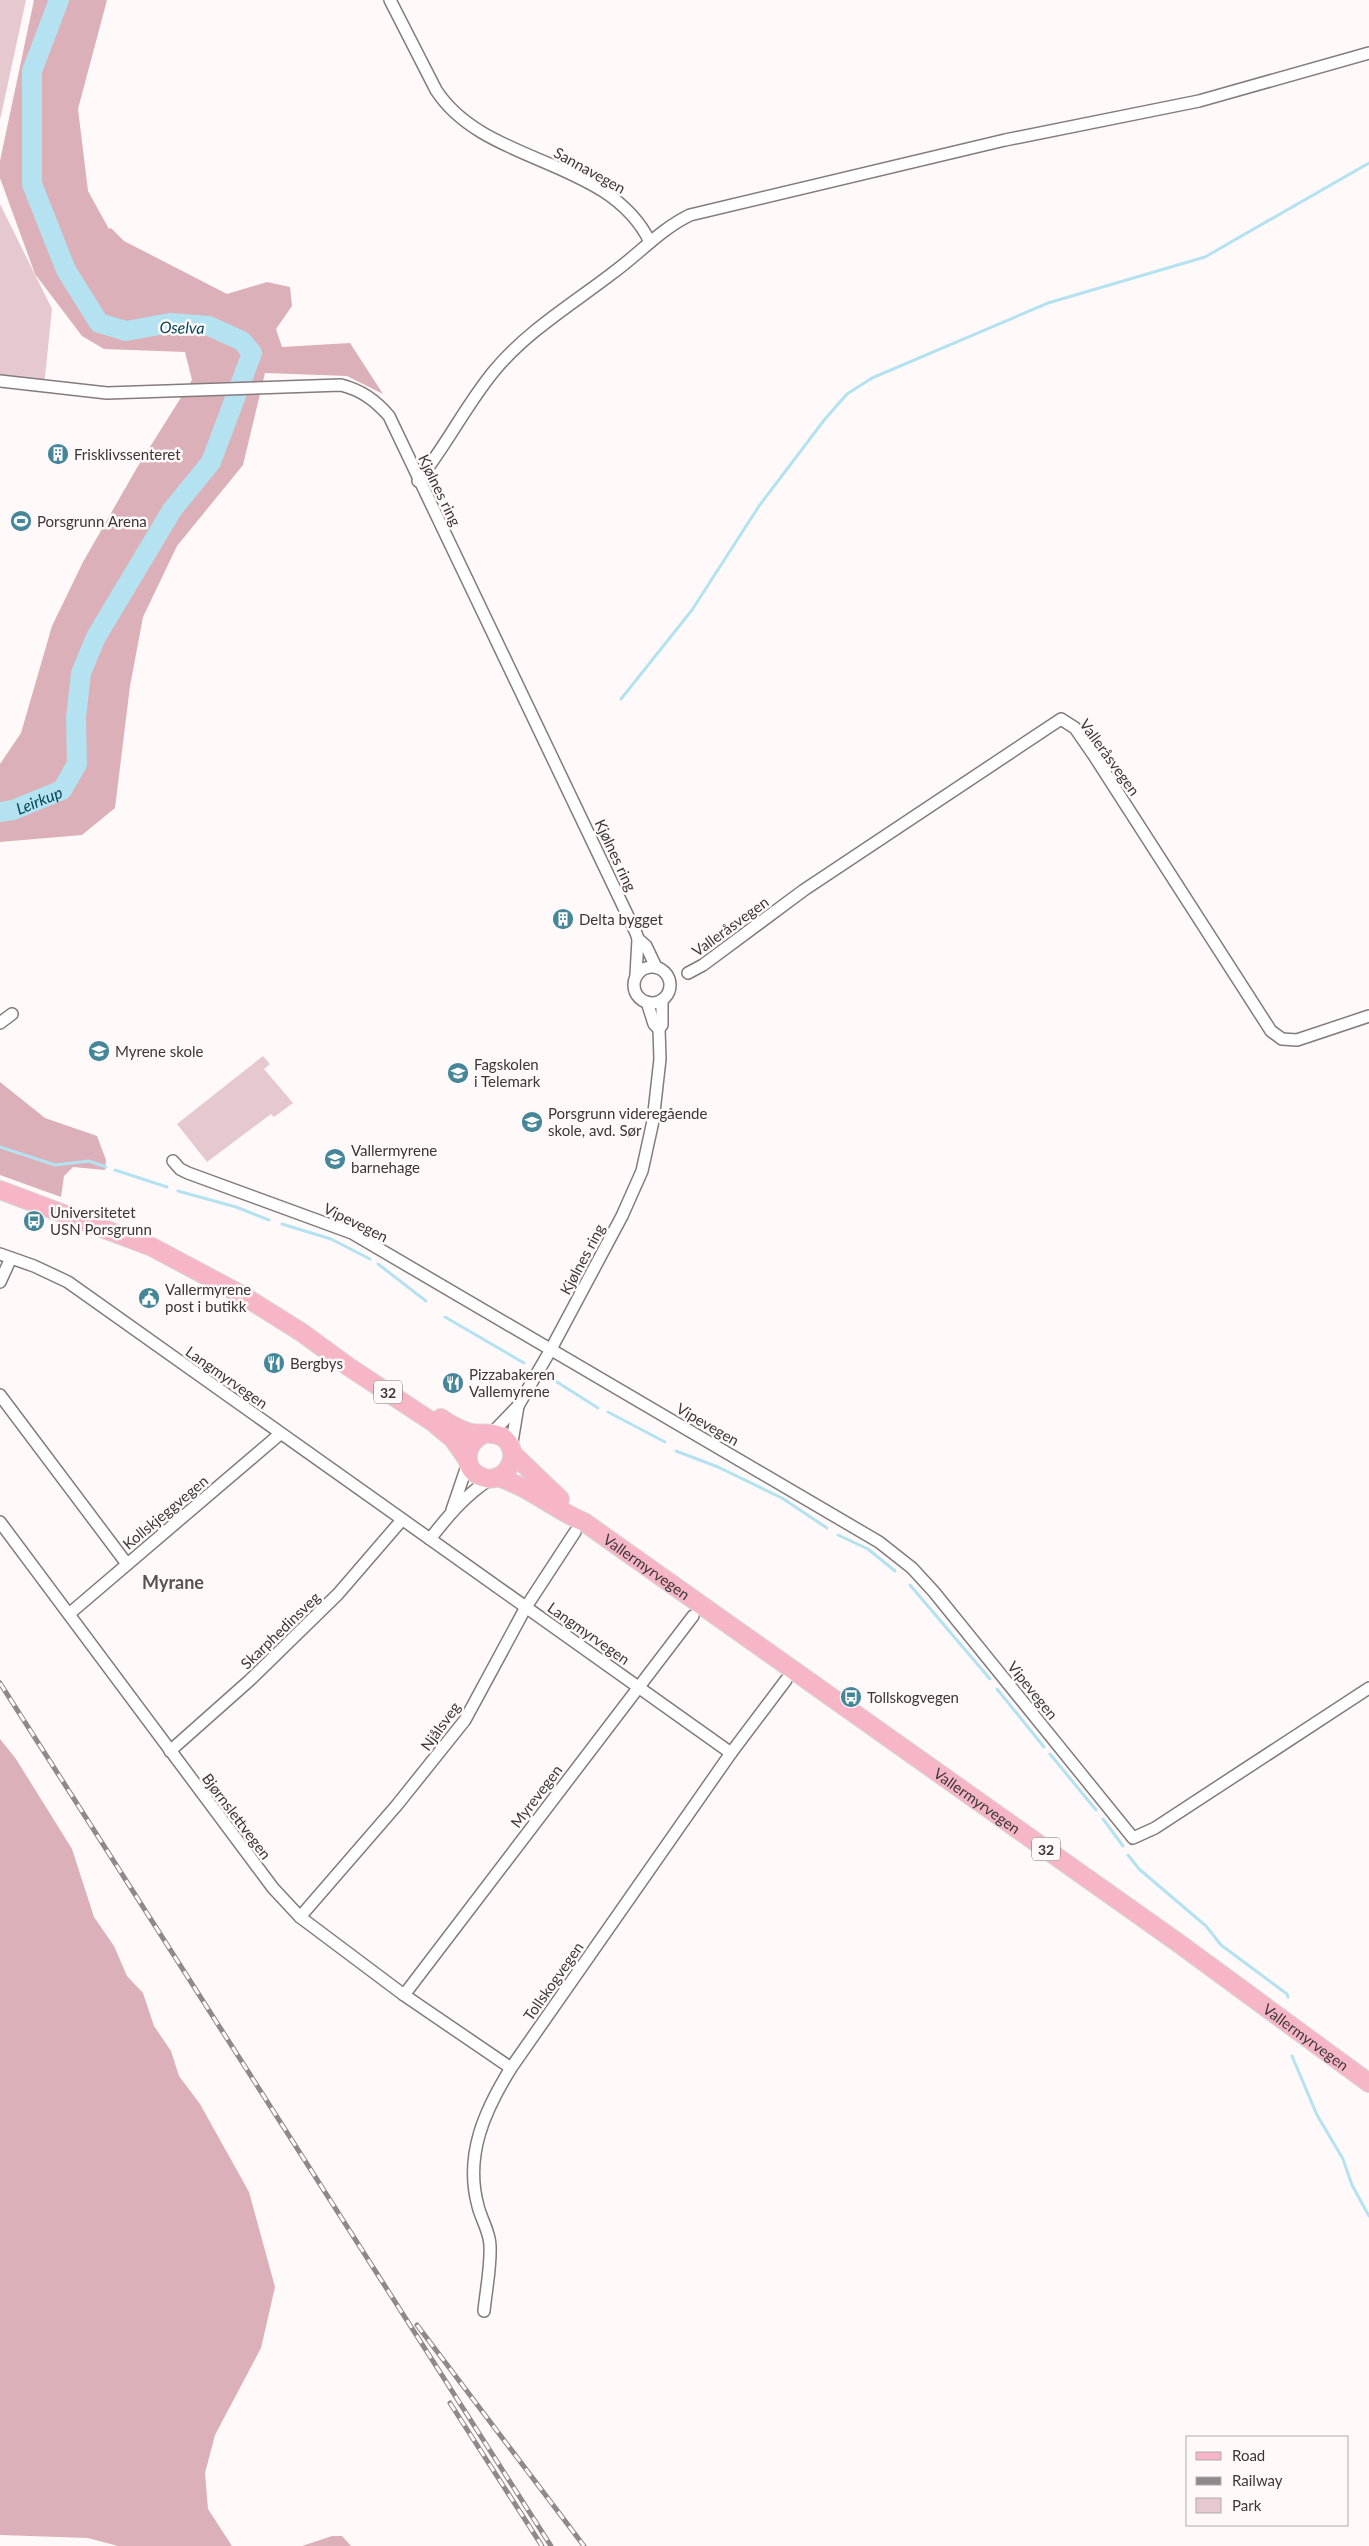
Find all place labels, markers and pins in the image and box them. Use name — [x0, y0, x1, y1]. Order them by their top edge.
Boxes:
building icon: Frisklivssenteret — [46, 442, 70, 466]
place label: Frisklivssenteret — [74, 445, 181, 463]
sports icon: Porsgrunn Arena — [9, 509, 33, 533]
place label: Porsgrunn Arena — [37, 512, 147, 530]
building icon: Delta bygget — [551, 907, 575, 931]
place label: Delta bygget — [579, 910, 664, 928]
school or university icon: Myrene skole — [87, 1039, 111, 1063]
place label: Myrene skole — [115, 1042, 203, 1060]
place label: Fagskolen i Telemark — [474, 1055, 541, 1090]
school or university icon: Fagskolen i Telemark — [446, 1061, 470, 1085]
place label: Porsgrunn videregående skole, avd. Sør — [548, 1104, 707, 1139]
school or university icon: Porsgrunn videregående skole, avd. Sør — [520, 1110, 544, 1134]
place label: Vallermyrene barnehage — [351, 1141, 437, 1176]
school or university icon: Vallermyrene barnehage — [323, 1147, 347, 1171]
place label: Universitetet USN Porsgrunn — [50, 1203, 152, 1238]
bus stop icon: Universitetet USN Porsgrunn — [22, 1209, 46, 1233]
place label: Vallermyrene post i butikk — [165, 1280, 251, 1315]
public building icon: Vallermyrene post i butikk — [137, 1286, 161, 1310]
restaurant icon: Bergbys — [262, 1351, 286, 1375]
place label: Bergbys — [290, 1354, 343, 1372]
place label: Pizzabakeren Vallemyrene — [469, 1365, 555, 1400]
restaurant icon: Pizzabakeren Vallemyrene — [441, 1371, 465, 1395]
bus stop icon: Tollskogvegen — [839, 1685, 863, 1709]
place label: Tollskogvegen — [867, 1688, 959, 1706]

